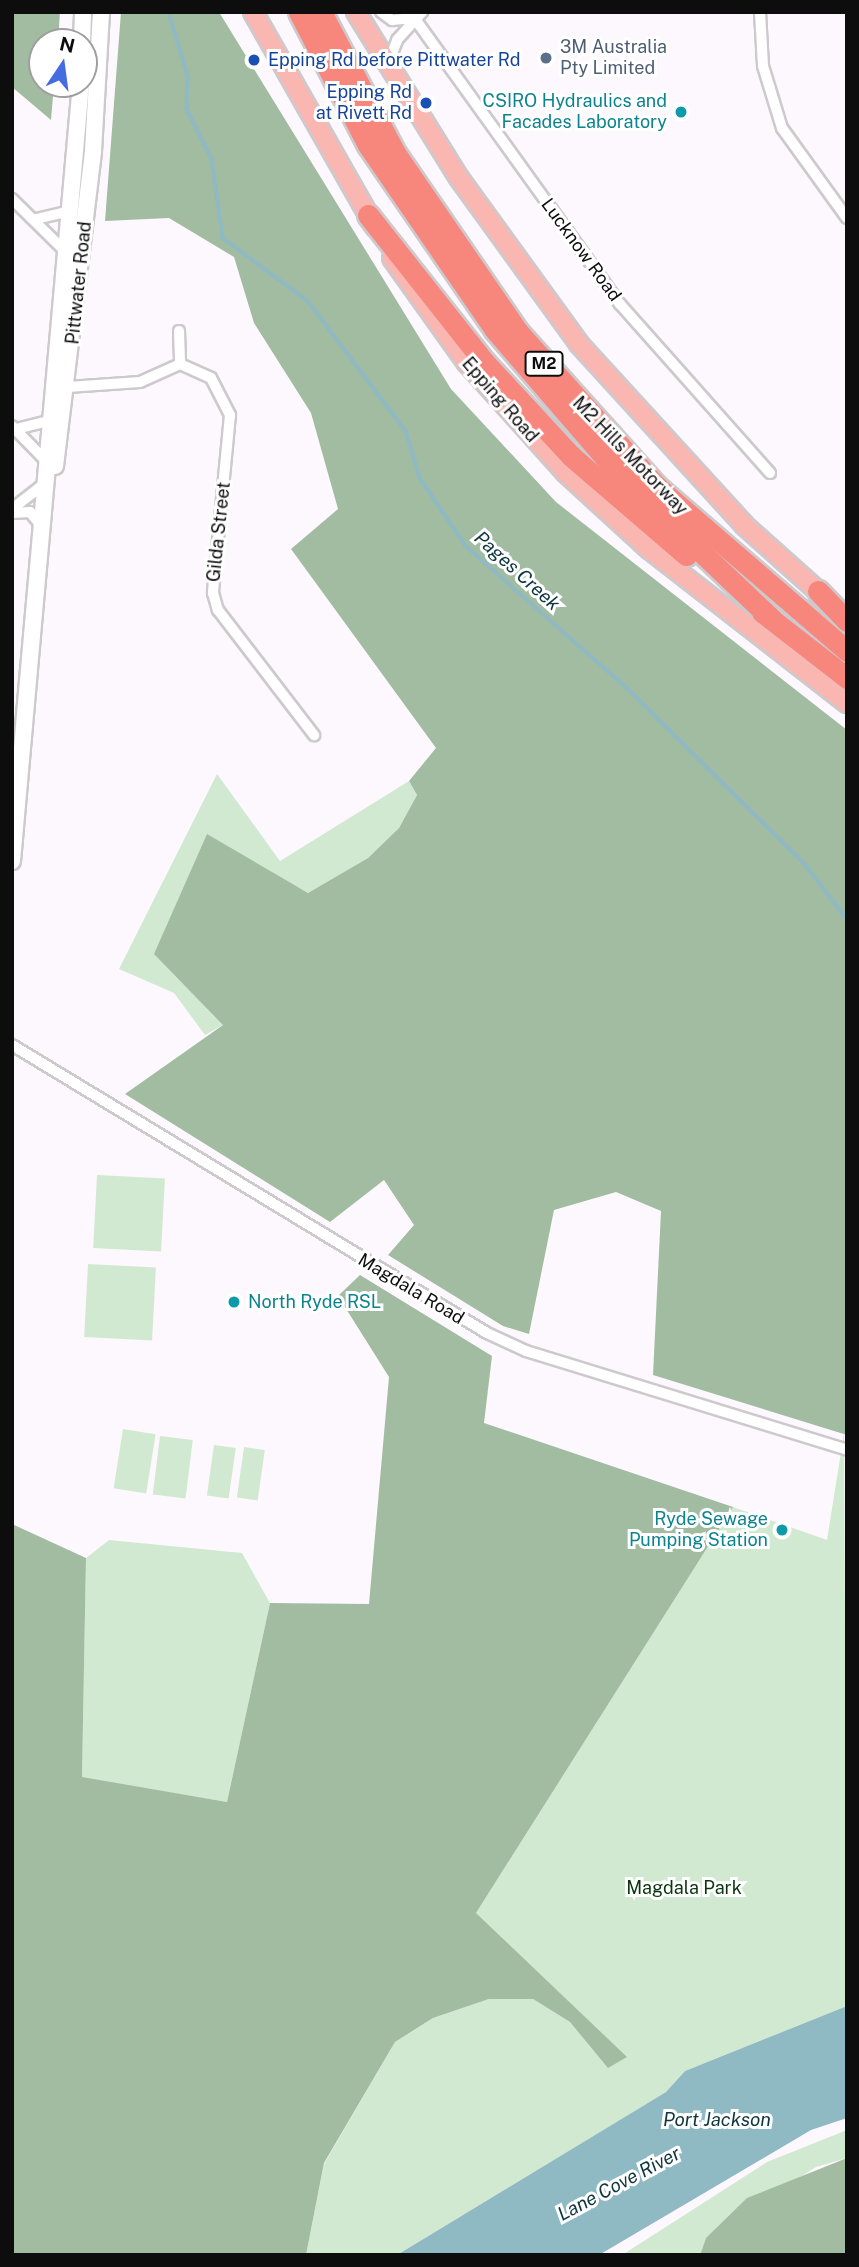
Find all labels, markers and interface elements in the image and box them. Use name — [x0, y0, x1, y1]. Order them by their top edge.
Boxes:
north arrow — [28, 28, 98, 98]
text: N — [58, 32, 77, 57]
place label: 3M Australia Pty Limited — [560, 37, 667, 80]
place label: Epping Rd before Pittwater Rd — [268, 49, 521, 71]
marker: 3M Australia Pty Limited — [538, 50, 554, 66]
marker: Epping Rd before Pittwater Rd — [246, 52, 262, 68]
place label: Epping Rd at Rivett Rd — [316, 82, 412, 124]
place label: CSIRO Hydraulics and Facades Laboratory — [483, 91, 667, 134]
marker: Epping Rd at Rivett Rd — [418, 95, 434, 111]
marker: CSIRO Hydraulics and Facades Laboratory — [673, 104, 689, 120]
street label: Lucknow Road — [536, 194, 626, 306]
street label: Pittwater Road — [62, 221, 96, 345]
road number: M2 — [523, 352, 565, 376]
street label: Epping Road — [457, 353, 543, 447]
street label: M2 Hills Motorway — [568, 392, 692, 520]
street label: Gilda Street — [203, 481, 235, 583]
water label: Pages Creek — [469, 527, 565, 615]
street label: Magdala Road — [354, 1249, 468, 1329]
place label: North Ryde RSL — [248, 1291, 381, 1313]
marker: North Ryde RSL — [226, 1294, 242, 1310]
place label: Ryde Sewage Pumping Station — [629, 1509, 768, 1552]
marker: Ryde Sewage Pumping Station — [774, 1522, 790, 1538]
park label: Magdala Park — [626, 1877, 742, 1899]
water label: Port Jackson — [663, 2109, 771, 2131]
water label: Lane Cove River — [554, 2142, 684, 2226]

